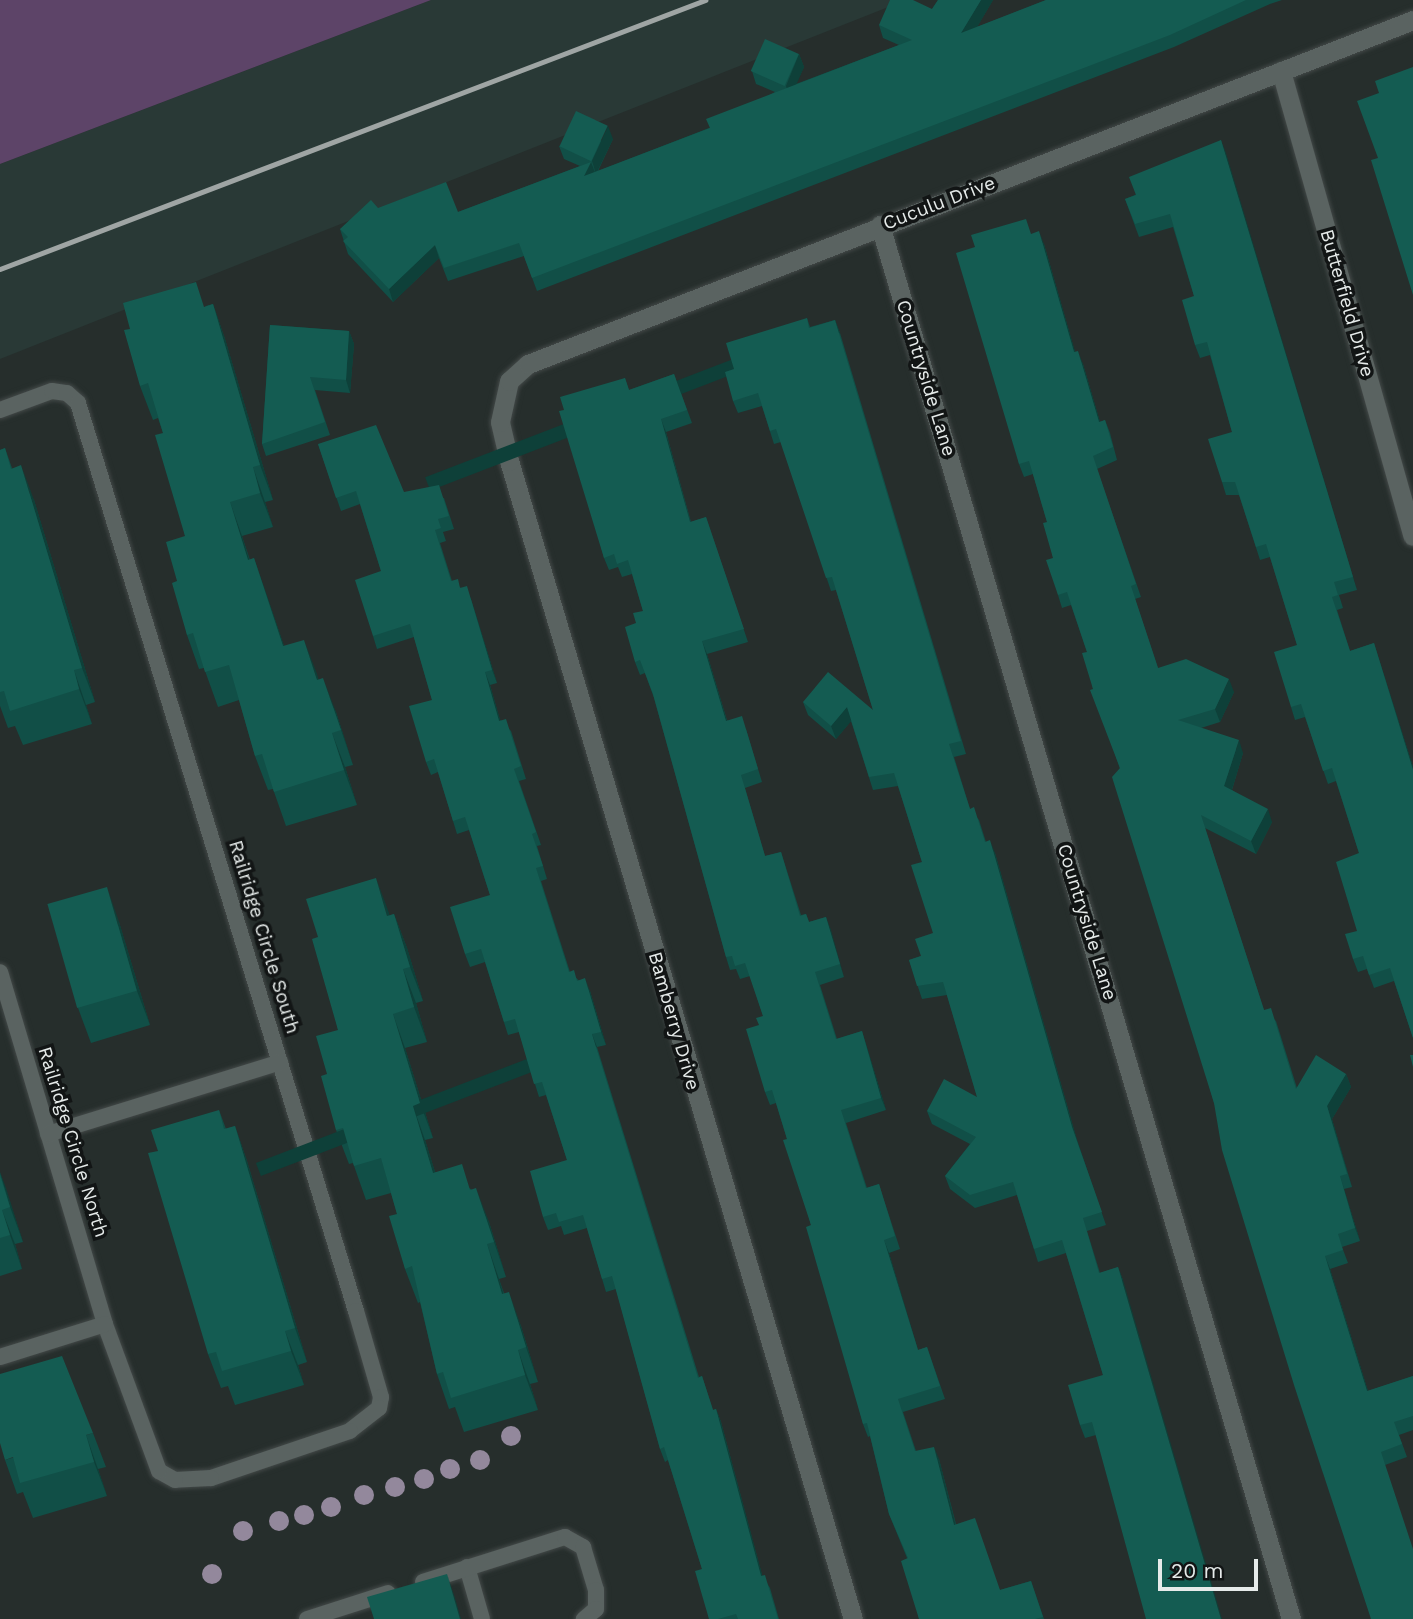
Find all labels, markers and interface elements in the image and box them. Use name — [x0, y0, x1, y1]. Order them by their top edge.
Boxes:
street label: Cuculu Drive — [880, 171, 998, 235]
street label: Butterfield Drive — [1315, 227, 1379, 379]
street label: Countryside Lane — [891, 297, 961, 459]
street label: Railridge Circle South — [224, 838, 304, 1036]
street label: Countryside Lane — [1052, 841, 1122, 1003]
street label: Bamberry Drive — [643, 949, 705, 1093]
street label: Railridge Circle North — [33, 1044, 113, 1240]
scale bar — [1161, 1546, 1261, 1590]
text: 20 m — [1171, 1558, 1223, 1583]

